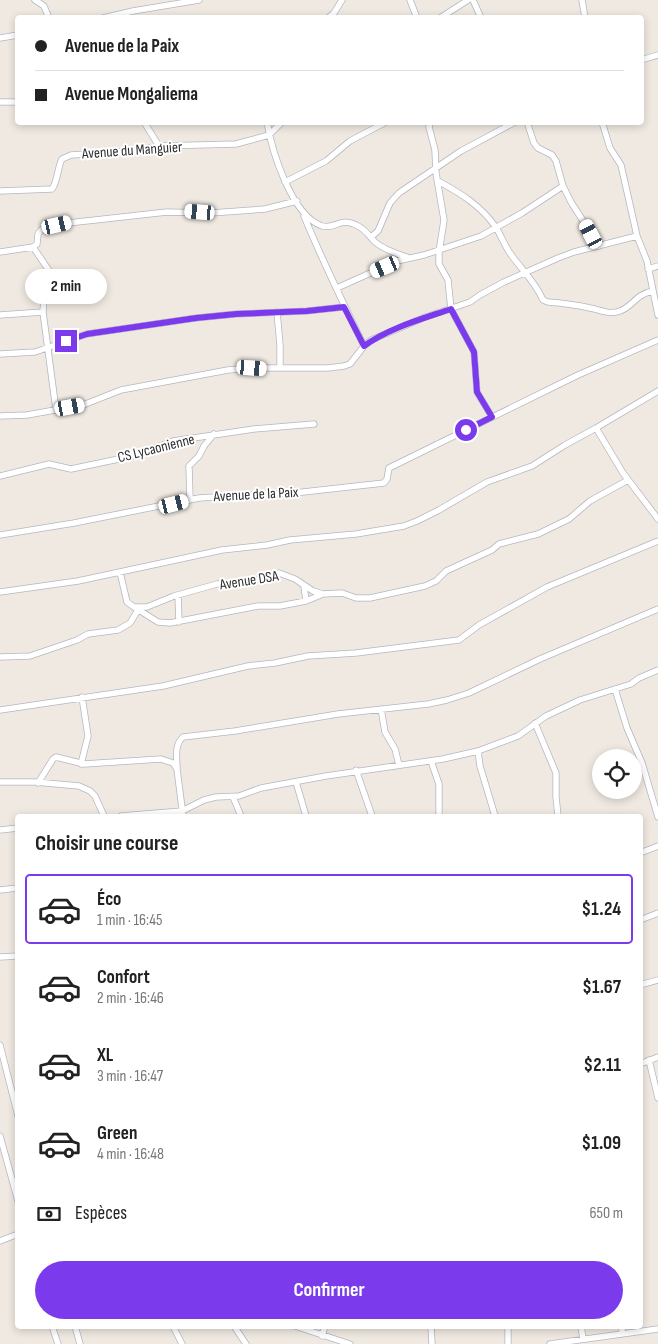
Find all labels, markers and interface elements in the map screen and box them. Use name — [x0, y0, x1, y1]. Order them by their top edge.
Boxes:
text: Avenue de la Paix — [65, 35, 179, 58]
text: Avenue Mongaliema — [65, 83, 198, 106]
street label: Avenue du Manguier — [80, 137, 183, 164]
car — [184, 203, 215, 221]
car — [40, 214, 73, 236]
car — [577, 217, 604, 251]
car — [368, 254, 401, 280]
callout: 2 min — [25, 268, 107, 304]
text: 2 min — [51, 277, 81, 296]
route end — [55, 330, 77, 352]
car — [236, 359, 267, 377]
car — [53, 397, 86, 417]
route start — [455, 419, 477, 441]
street label: CS Lycaonienne — [116, 430, 197, 467]
street label: Avenue de la Paix — [212, 483, 299, 506]
car — [157, 493, 190, 515]
street label: Avenue DSA — [217, 566, 280, 595]
map controls — [592, 749, 642, 799]
button: locate — [592, 749, 642, 799]
text: Choisir une course — [35, 830, 178, 857]
icon: car — [37, 887, 82, 932]
text: Éco — [97, 888, 121, 911]
text: $1.24 — [582, 898, 621, 921]
text: 1 min · 16:45 — [97, 911, 162, 930]
icon: car — [37, 965, 82, 1010]
text: Confort — [97, 966, 150, 989]
text: $1.67 — [582, 976, 621, 999]
text: 2 min · 16:46 — [97, 989, 164, 1008]
icon: car — [37, 1043, 82, 1088]
text: XL — [97, 1044, 113, 1067]
text: $2.11 — [584, 1054, 621, 1077]
text: 3 min · 16:47 — [97, 1067, 163, 1086]
icon: car — [37, 1121, 82, 1166]
text: Green — [97, 1122, 137, 1145]
text: $1.09 — [581, 1132, 621, 1155]
text: 4 min · 16:48 — [97, 1145, 164, 1164]
icon: cash — [35, 1200, 63, 1228]
text: Espèces — [75, 1202, 127, 1225]
text: 650 m — [590, 1204, 623, 1223]
button: Confirmer — [35, 1261, 623, 1319]

